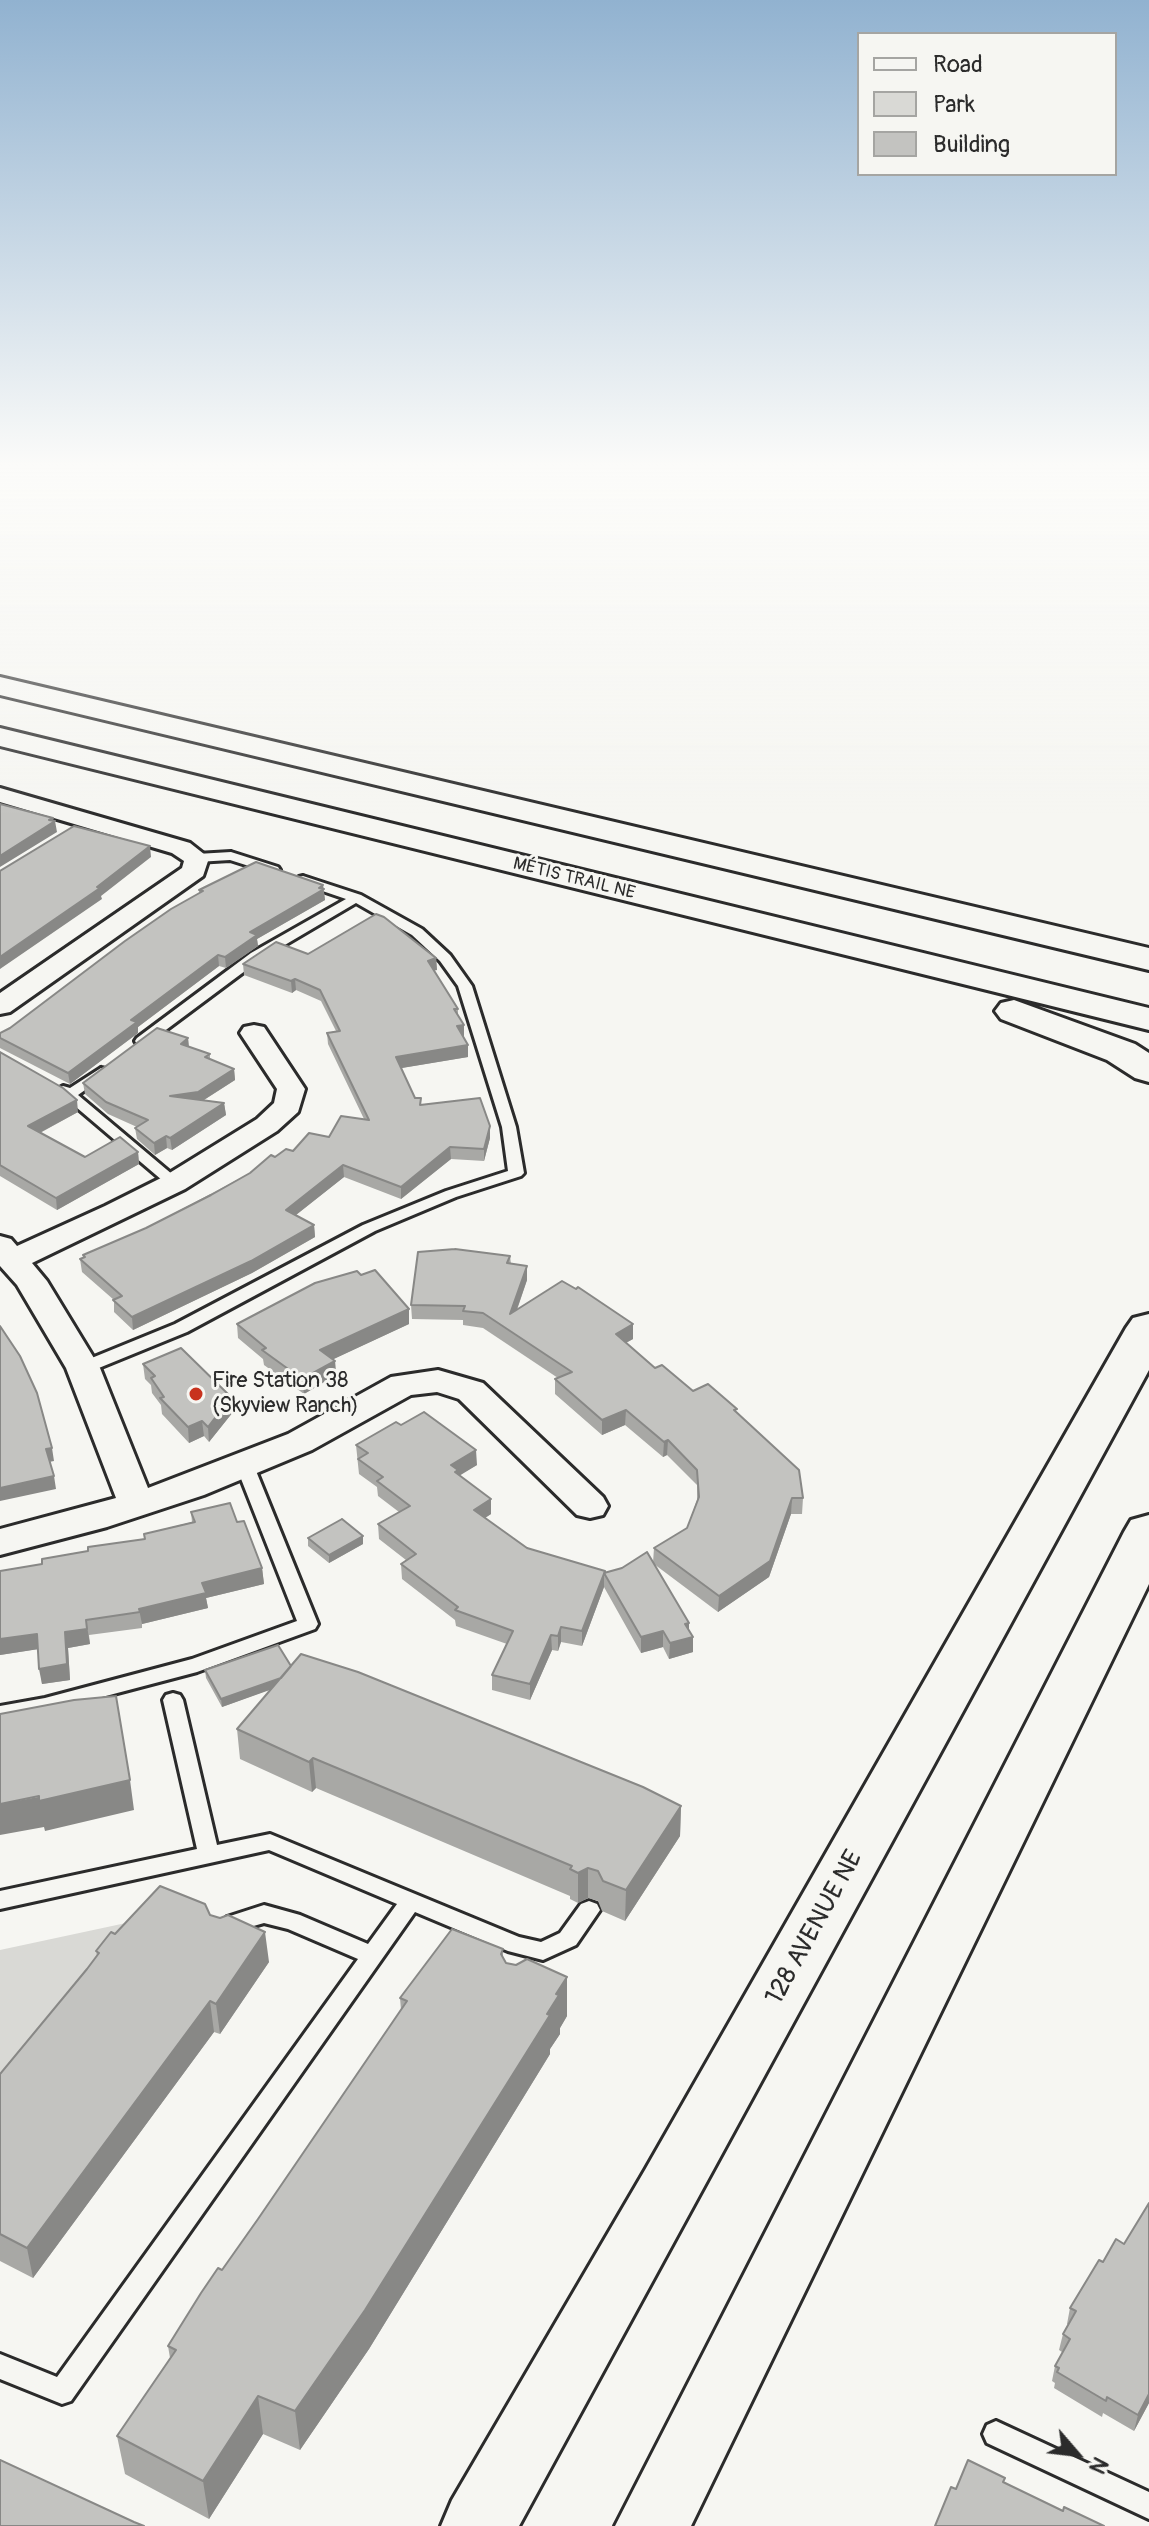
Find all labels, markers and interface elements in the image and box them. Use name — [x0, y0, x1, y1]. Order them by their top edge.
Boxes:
legend — [857, 32, 1117, 176]
text: Road — [933, 50, 983, 79]
text: Park — [933, 90, 975, 119]
text: Building — [933, 130, 1010, 159]
street label: MÉTIS TRAIL NE — [511, 853, 637, 905]
place label: Fire Station 38 (Skyview Ranch) — [212, 1368, 359, 1420]
marker: Fire Station 38 (Skyview Ranch) — [187, 1385, 205, 1403]
street label: 128 AVENUE NE — [760, 1845, 870, 2011]
north arrow — [1037, 2414, 1117, 2494]
text: N — [1082, 2452, 1114, 2478]

